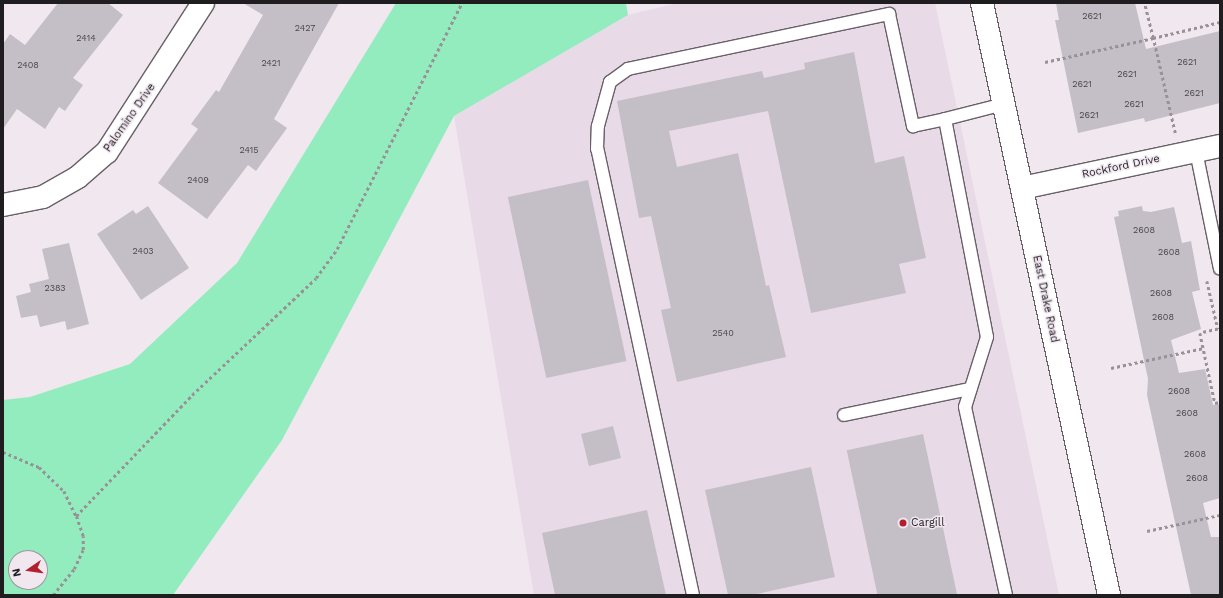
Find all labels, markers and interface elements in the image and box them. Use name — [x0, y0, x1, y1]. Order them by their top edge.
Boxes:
house number: 2621 — [1082, 11, 1102, 21]
house number: 2427 — [295, 23, 315, 33]
house number: 2414 — [76, 33, 96, 43]
house number: 2621 — [1177, 57, 1197, 67]
house number: 2421 — [261, 58, 281, 68]
house number: 2408 — [17, 60, 39, 70]
house number: 2621 — [1117, 69, 1137, 79]
house number: 2621 — [1072, 79, 1092, 89]
street label: Palomino Drive — [101, 81, 159, 155]
house number: 2621 — [1184, 88, 1204, 98]
house number: 2621 — [1124, 99, 1144, 109]
house number: 2621 — [1079, 110, 1099, 120]
house number: 2415 — [239, 145, 259, 155]
street label: Rockford Drive — [1081, 152, 1161, 182]
house number: 2409 — [187, 175, 209, 185]
house number: 2608 — [1133, 225, 1155, 235]
house number: 2403 — [132, 246, 154, 256]
house number: 2608 — [1158, 247, 1180, 257]
street label: East Drake Road — [1029, 254, 1061, 344]
house number: 2383 — [44, 283, 66, 293]
house number: 2608 — [1150, 288, 1172, 298]
house number: 2608 — [1152, 312, 1174, 322]
house number: 2540 — [712, 328, 734, 338]
house number: 2608 — [1168, 386, 1190, 396]
house number: 2608 — [1176, 408, 1198, 418]
house number: 2608 — [1184, 449, 1206, 459]
house number: 2608 — [1186, 473, 1208, 483]
place label: Cargill — [911, 516, 944, 530]
marker: Cargill — [898, 518, 908, 528]
north arrow — [8, 550, 48, 590]
text: N — [10, 567, 24, 578]

